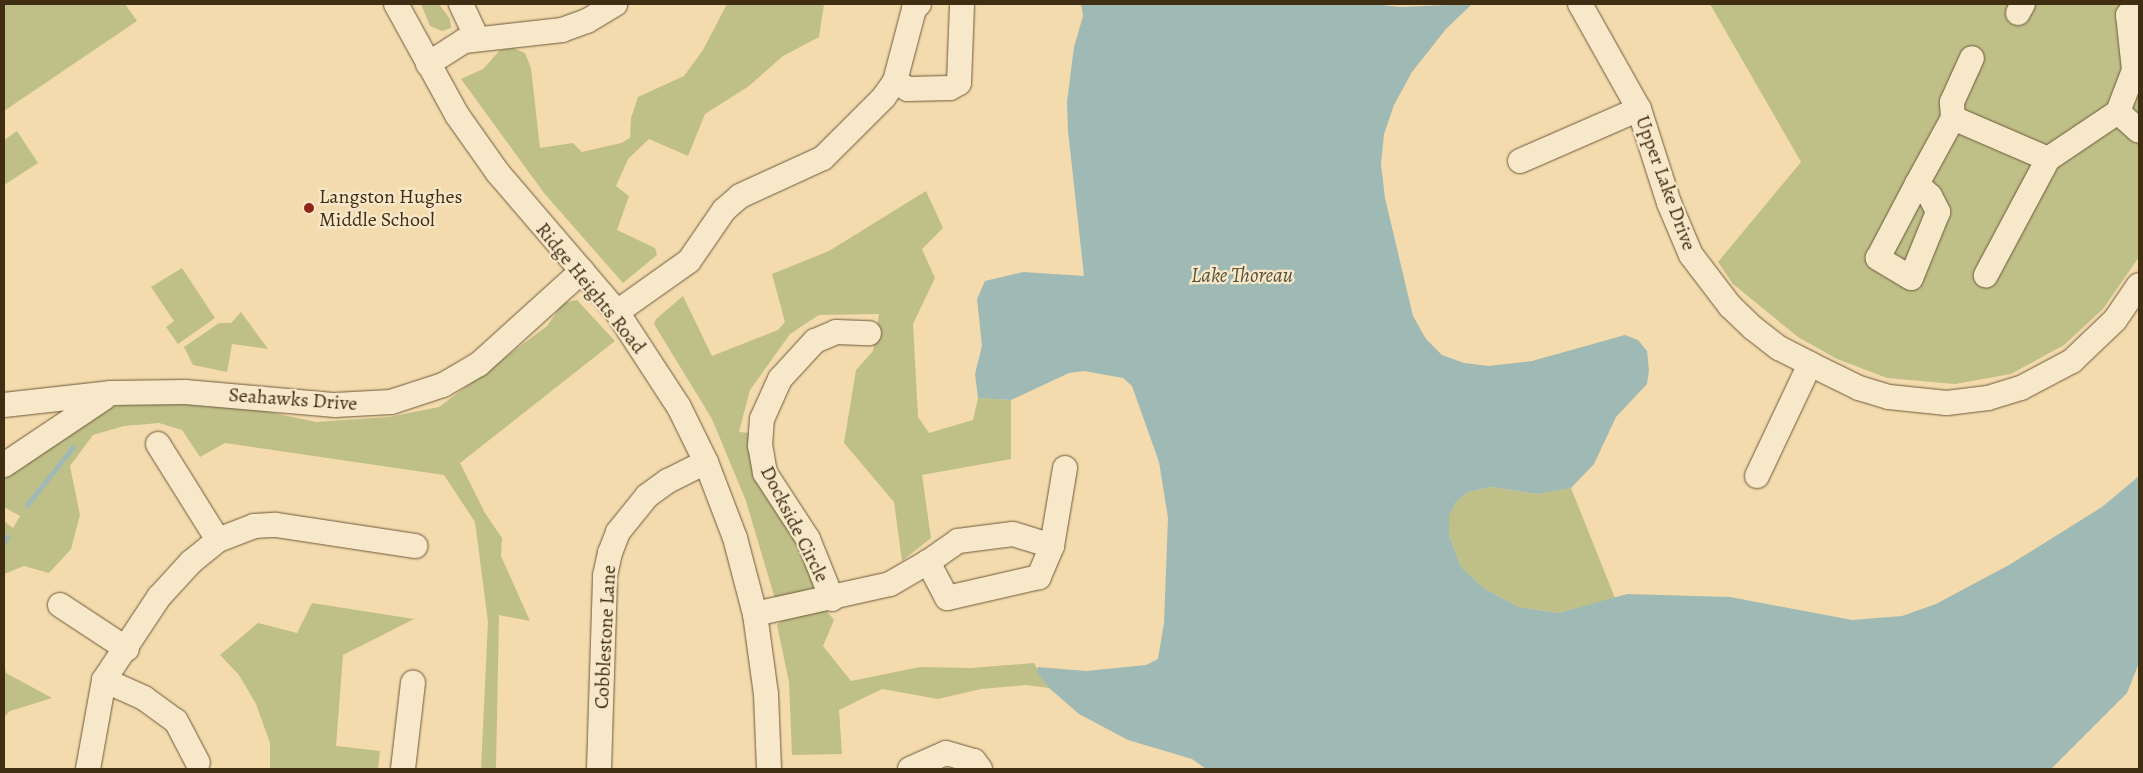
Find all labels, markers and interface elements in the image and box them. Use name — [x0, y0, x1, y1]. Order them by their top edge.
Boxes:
street label: Upper Lake Drive — [1630, 112, 1702, 254]
place label: Langston Hughes Middle School — [319, 185, 463, 232]
marker: Langston Hughes Middle School — [303, 202, 315, 214]
street label: Ridge Heights Road — [531, 218, 651, 358]
water label: Lake Thoreau — [1191, 262, 1293, 288]
street label: Seahawks Drive — [228, 383, 358, 415]
street label: Dockside Circle — [755, 462, 835, 586]
street label: Cobblestone Lane — [589, 564, 621, 710]

